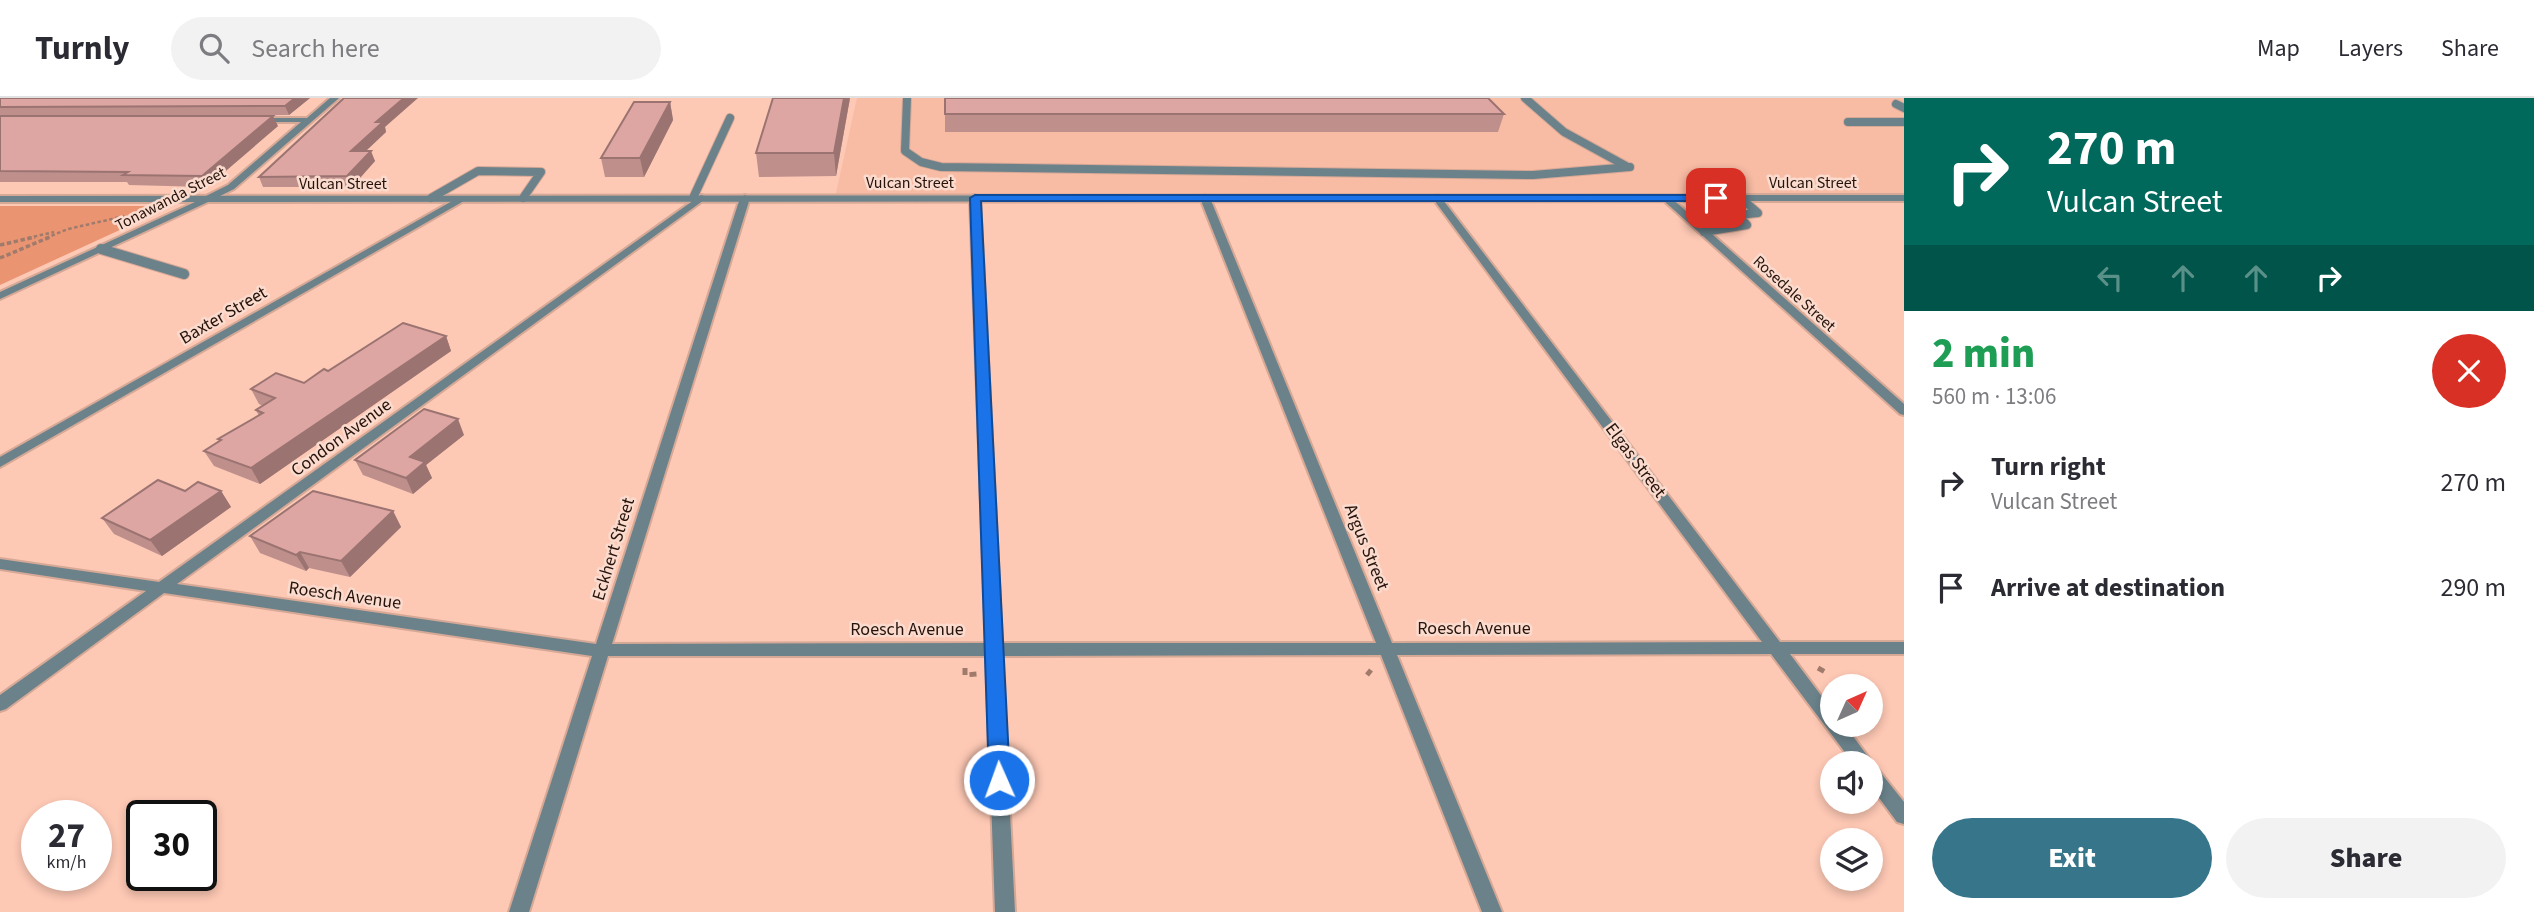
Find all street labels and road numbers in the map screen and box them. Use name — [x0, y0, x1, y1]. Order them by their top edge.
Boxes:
street label: Tonawanda Street — [111, 161, 230, 236]
street label: Vulcan Street — [866, 172, 954, 194]
street label: Vulcan Street — [1769, 172, 1857, 194]
street label: Vulcan Street — [299, 173, 387, 195]
street label: Rosedale Street — [1748, 251, 1841, 337]
street label: Baxter Street — [175, 280, 271, 351]
street label: Condon Avenue — [286, 392, 397, 482]
street label: Elgas Street — [1599, 418, 1672, 503]
street label: Eckhert Street — [586, 495, 641, 604]
street label: Argus Street — [1338, 500, 1395, 594]
street label: Roesch Avenue — [287, 575, 403, 616]
street label: Roesch Avenue — [1417, 616, 1531, 641]
street label: Roesch Avenue — [850, 617, 964, 642]

